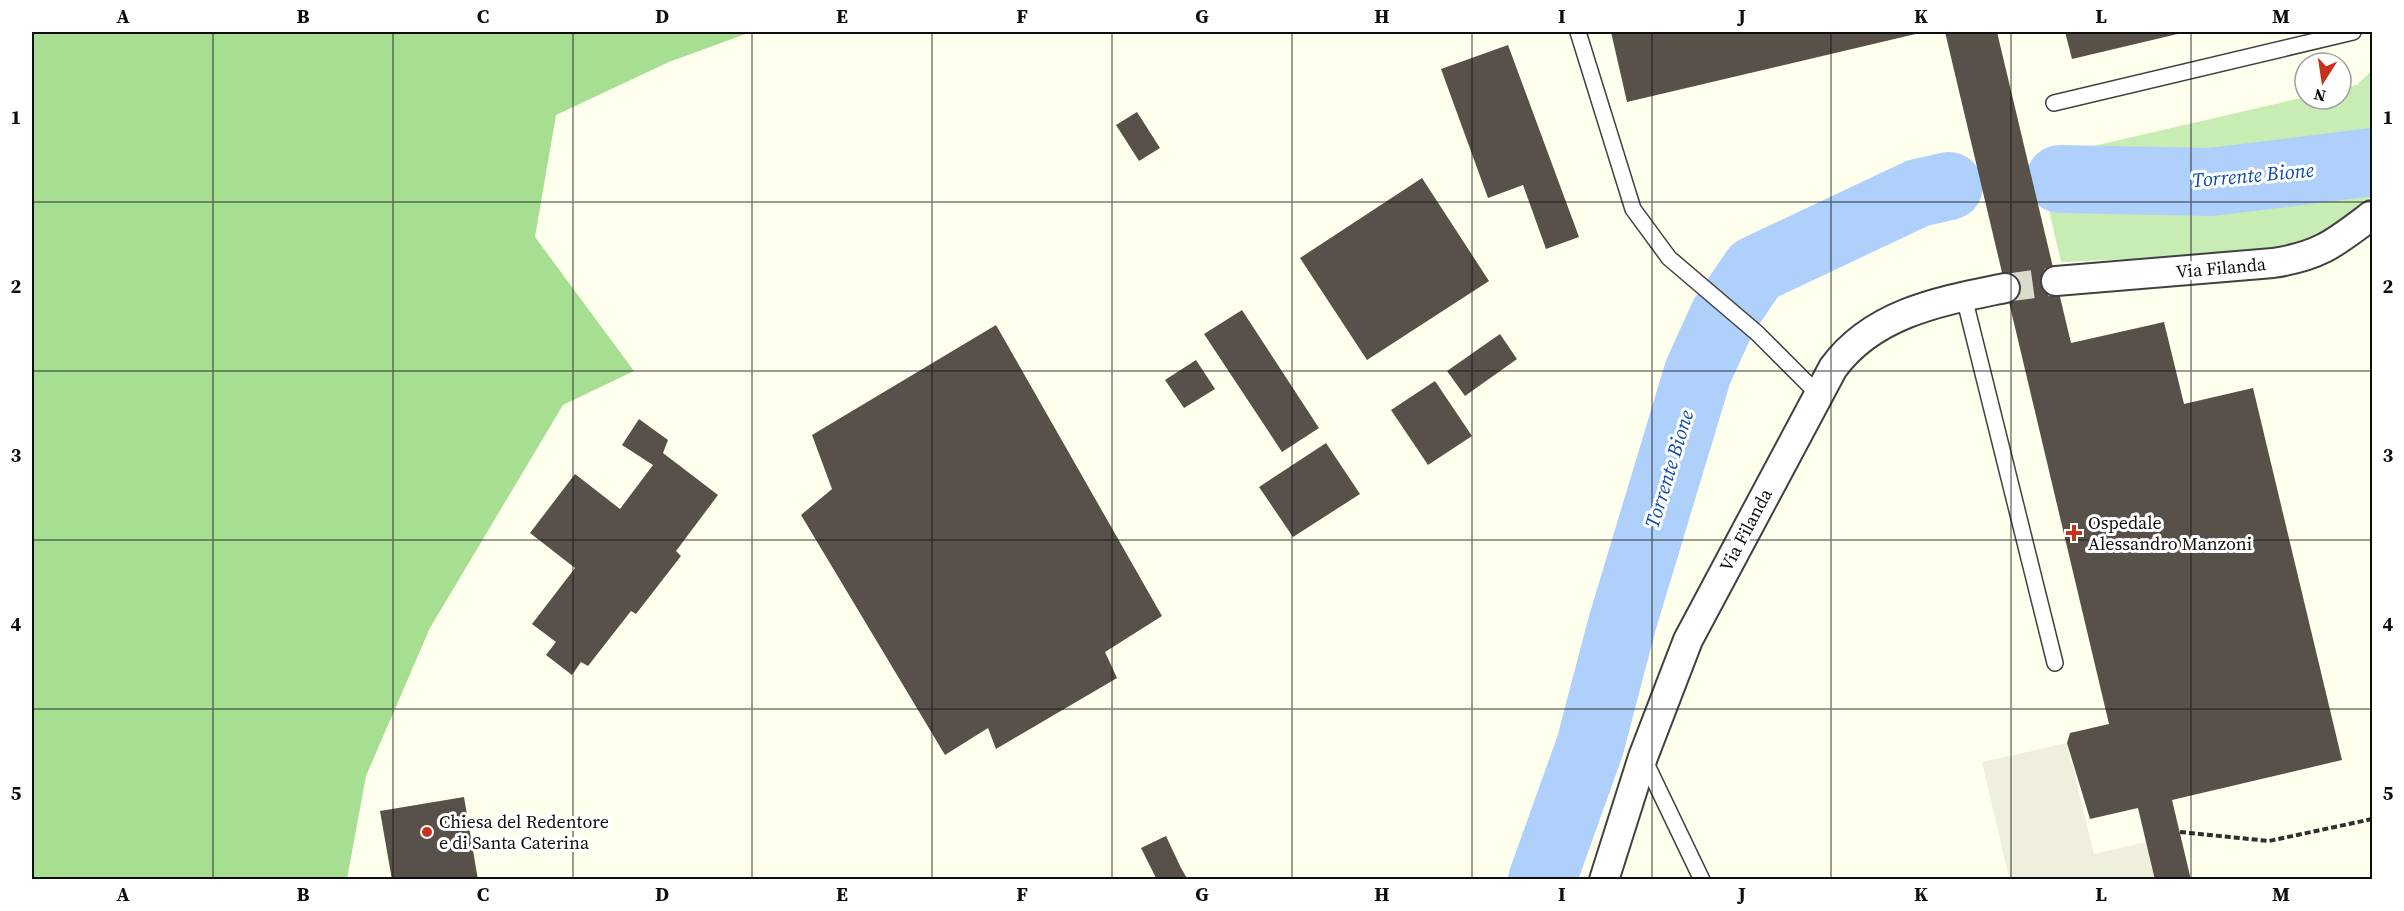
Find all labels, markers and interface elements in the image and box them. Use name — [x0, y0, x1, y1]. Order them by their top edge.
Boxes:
text: A — [116, 2, 130, 30]
text: B — [296, 2, 310, 30]
text: C — [477, 2, 489, 30]
text: D — [655, 2, 669, 30]
text: E — [836, 2, 848, 30]
text: F — [1016, 2, 1028, 30]
text: G — [1195, 2, 1209, 30]
text: H — [1374, 2, 1390, 30]
text: I — [1558, 2, 1566, 30]
text: J — [1736, 2, 1746, 30]
text: K — [1914, 2, 1928, 30]
text: L — [2095, 2, 2107, 30]
text: M — [2272, 2, 2290, 30]
north arrow — [2293, 51, 2353, 111]
text: N — [2312, 84, 2328, 108]
text: 1 — [11, 103, 21, 131]
text: 1 — [2383, 103, 2393, 131]
water label: Torrente Bione — [2191, 156, 2315, 194]
street label: Via Filanda — [2175, 251, 2268, 284]
text: 2 — [11, 272, 22, 300]
text: 2 — [2383, 272, 2394, 300]
water label: Torrente Bione — [1638, 407, 1700, 531]
text: 3 — [11, 441, 22, 469]
text: 3 — [2383, 441, 2394, 469]
street label: Via Filanda — [1713, 483, 1778, 575]
place label: Ospedale Alessandro Manzoni — [2088, 510, 2252, 556]
marker: Ospedale Alessandro Manzoni — [2065, 524, 2083, 542]
text: 4 — [11, 610, 22, 638]
text: 4 — [2383, 610, 2394, 638]
text: 5 — [11, 779, 22, 807]
text: 5 — [2383, 779, 2394, 807]
place label: Chiesa del Redentore e di Santa Caterina — [439, 809, 609, 855]
marker: Chiesa del Redentore e di Santa Caterina — [420, 825, 434, 839]
text: A — [116, 880, 130, 908]
text: B — [296, 880, 310, 908]
text: C — [477, 880, 489, 908]
text: D — [655, 880, 669, 908]
text: E — [836, 880, 848, 908]
text: F — [1016, 880, 1028, 908]
text: G — [1195, 880, 1209, 908]
text: H — [1374, 880, 1390, 908]
text: I — [1558, 880, 1566, 908]
text: J — [1736, 880, 1746, 908]
text: K — [1914, 880, 1928, 908]
text: L — [2095, 880, 2107, 908]
text: M — [2272, 880, 2290, 908]

